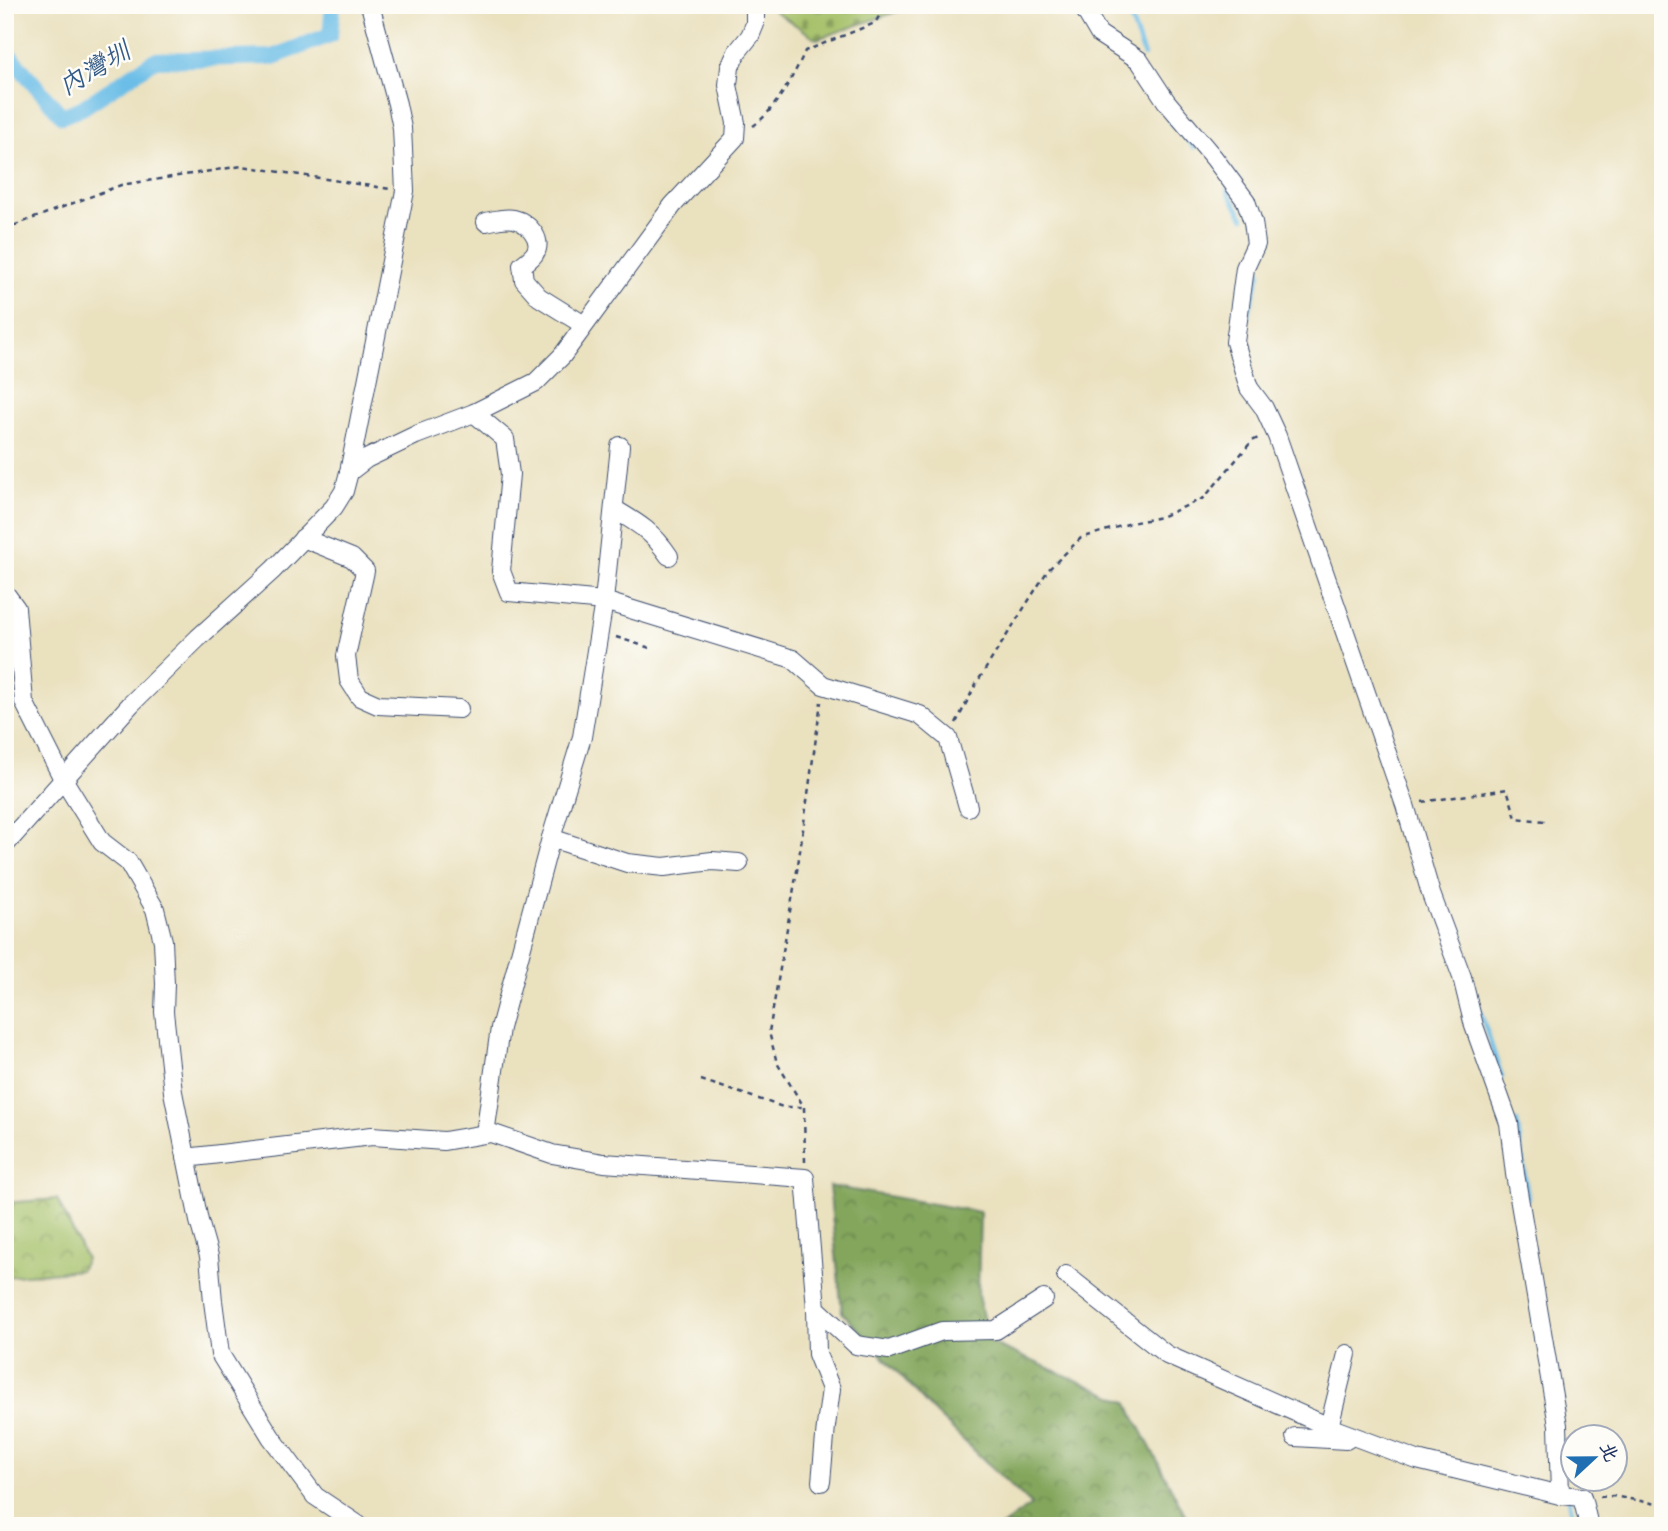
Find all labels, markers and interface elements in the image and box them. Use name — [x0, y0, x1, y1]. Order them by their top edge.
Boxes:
water label: 內灣圳 — [51, 31, 138, 102]
north arrow — [1560, 1422, 1630, 1492]
text: 北 — [1595, 1438, 1625, 1465]

